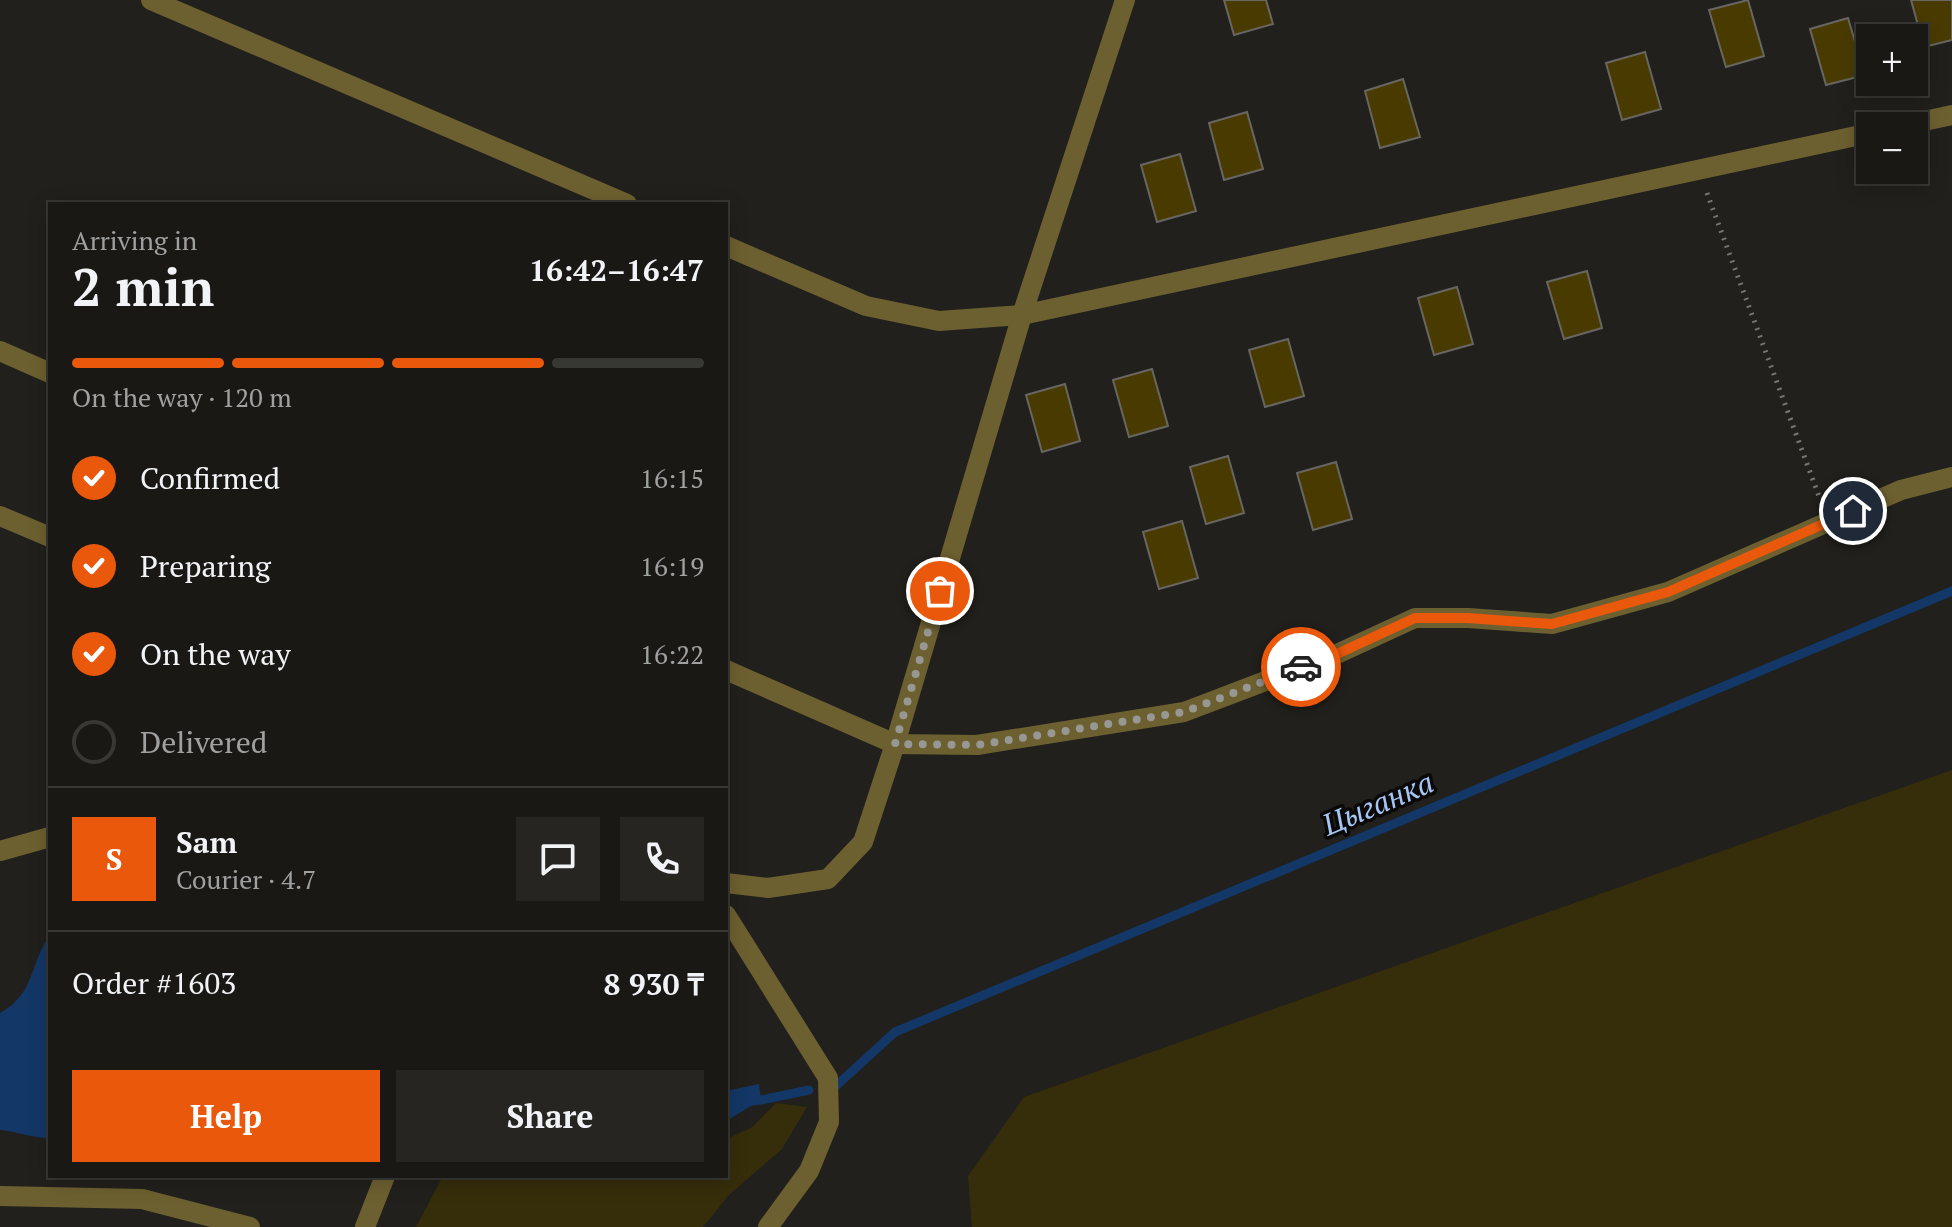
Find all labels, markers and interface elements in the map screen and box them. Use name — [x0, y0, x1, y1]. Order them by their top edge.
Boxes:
map controls — [1856, 24, 1928, 184]
button: + — [1856, 24, 1928, 96]
button: − — [1856, 112, 1928, 184]
text: Arriving in — [72, 223, 197, 257]
text: 16:42–16:47 — [529, 250, 704, 290]
text: 2 min — [72, 252, 214, 321]
text: On the way · 120 m — [72, 380, 292, 414]
icon: check — [72, 456, 116, 500]
text: Confirmed — [140, 458, 280, 498]
text: 16:15 — [640, 461, 704, 495]
pin — [1819, 477, 1887, 545]
icon: home — [1831, 489, 1875, 533]
icon: check — [72, 544, 116, 588]
text: Preparing — [140, 546, 271, 586]
text: 16:19 — [640, 549, 704, 583]
pin — [906, 557, 974, 625]
icon: bag — [918, 569, 962, 613]
courier — [1261, 627, 1341, 707]
icon: check — [72, 632, 116, 676]
text: On the way — [140, 634, 291, 674]
text: 16:22 — [640, 637, 704, 671]
icon: car — [1279, 645, 1323, 689]
text: Delivered — [140, 722, 267, 762]
water label: Цыганка — [1315, 762, 1439, 845]
button: chat — [516, 817, 600, 901]
button: phone — [620, 817, 704, 901]
text: Sam — [176, 822, 237, 862]
text: S — [106, 839, 122, 879]
text: Courier · 4.7 — [176, 862, 316, 896]
text: Order #1603 — [72, 963, 236, 1003]
text: 8 930 ₸ — [604, 964, 704, 1004]
button: Help — [72, 1070, 380, 1162]
button: Share — [396, 1070, 704, 1162]

